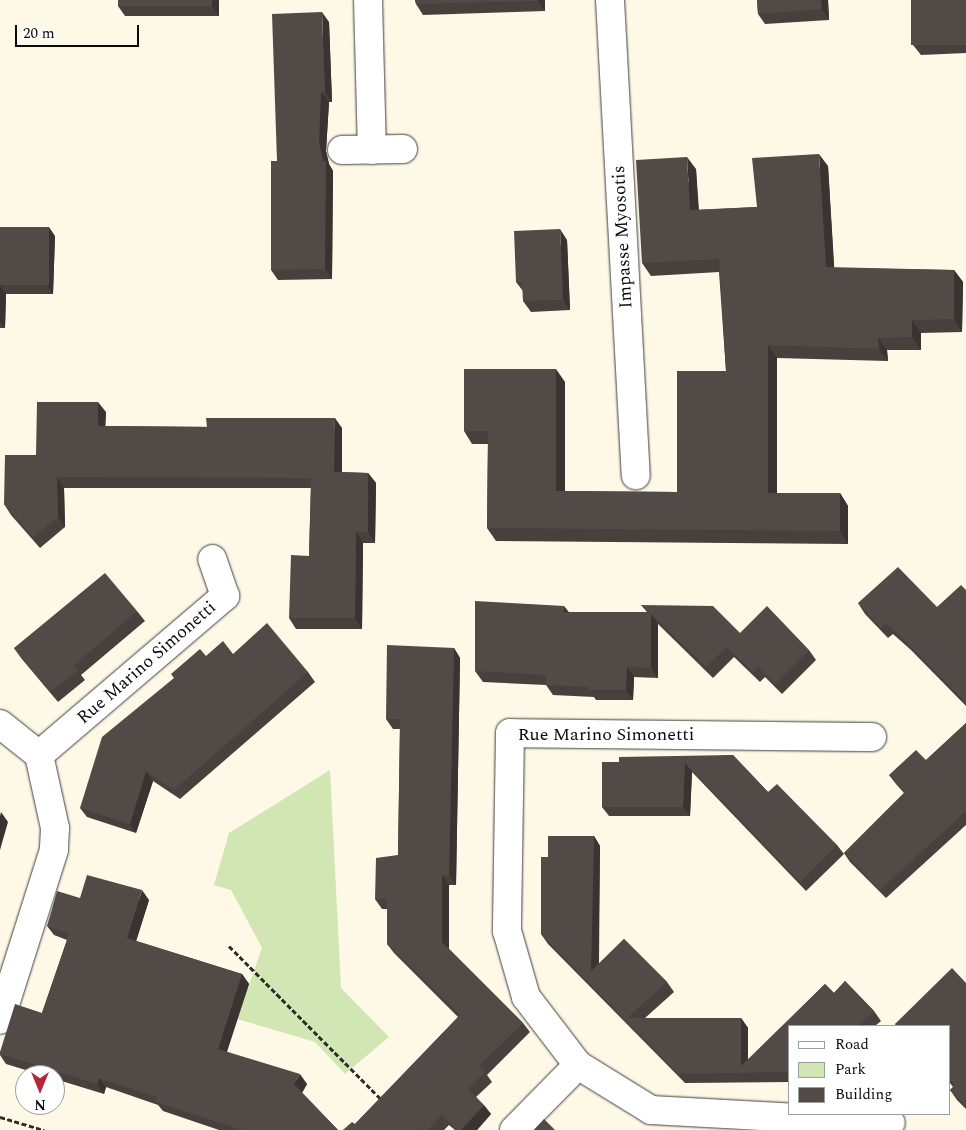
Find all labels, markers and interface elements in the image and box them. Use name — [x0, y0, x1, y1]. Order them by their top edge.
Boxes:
scale bar — [18, 15, 141, 47]
text: 20 m — [23, 22, 55, 45]
street label: Impasse Myosotis — [608, 165, 638, 309]
street label: Rue Marino Simonetti — [73, 597, 221, 729]
street label: Rue Marino Simonetti — [518, 724, 694, 746]
legend — [788, 1025, 951, 1115]
text: Road — [835, 1033, 869, 1056]
text: Park — [835, 1058, 866, 1081]
north arrow — [15, 1065, 65, 1115]
text: Building — [835, 1083, 892, 1106]
text: N — [34, 1094, 46, 1115]

